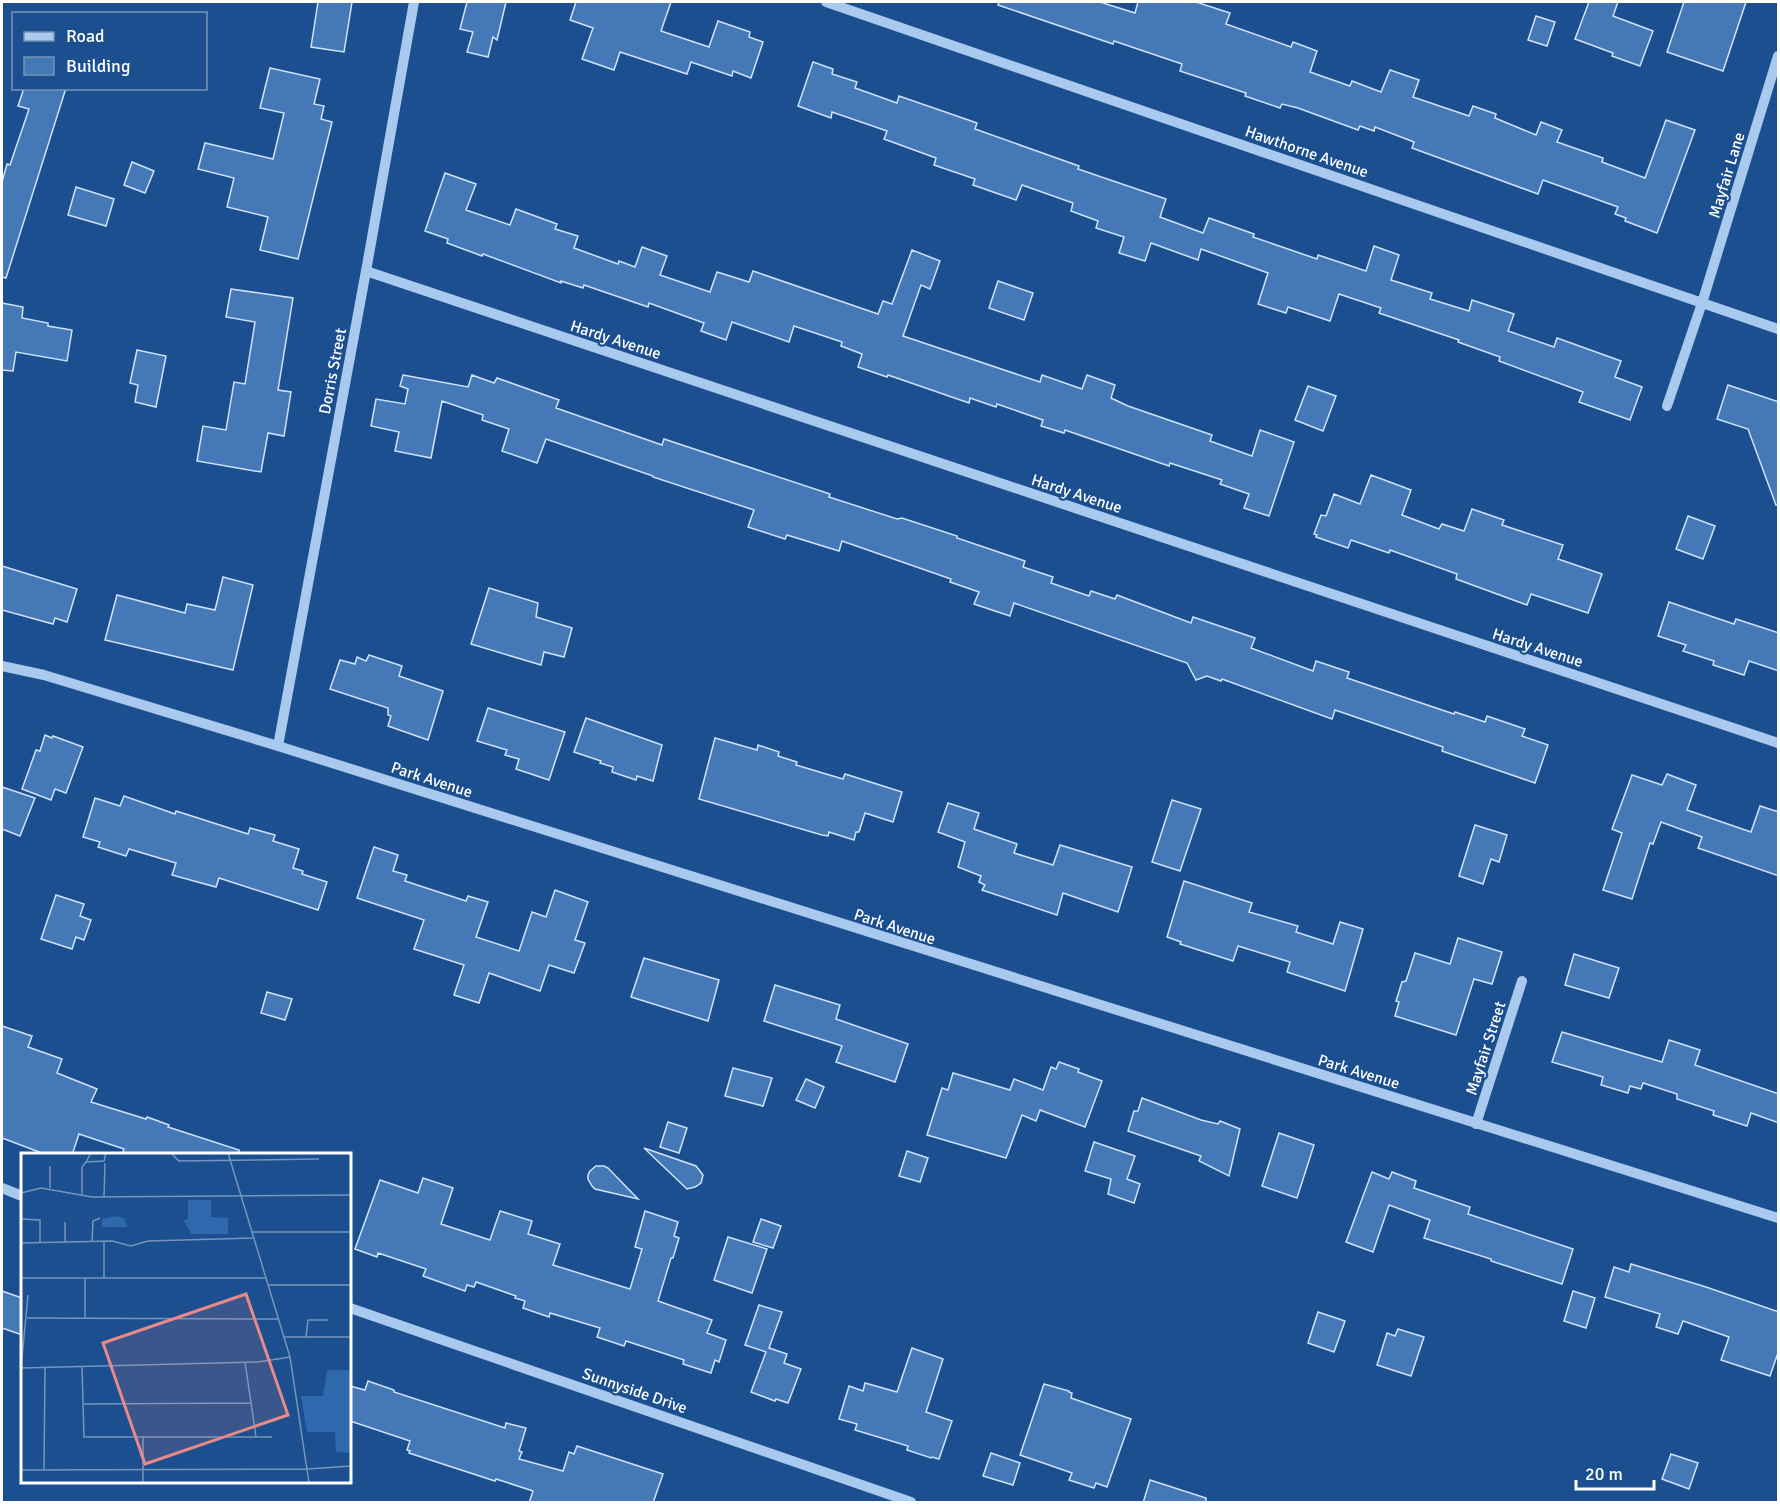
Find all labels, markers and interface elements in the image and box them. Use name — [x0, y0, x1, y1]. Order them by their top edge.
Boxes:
legend — [12, 12, 207, 90]
text: Road — [66, 25, 105, 47]
text: Building — [66, 55, 130, 77]
street label: Hawthorne Avenue — [1242, 121, 1371, 182]
street label: Mayfair Lane — [1704, 130, 1750, 221]
street label: Hardy Avenue — [568, 316, 664, 364]
street label: Dorris Street — [315, 326, 351, 416]
street label: Hardy Avenue — [1029, 470, 1125, 518]
street label: Hardy Avenue — [1490, 624, 1586, 672]
street label: Park Avenue — [389, 757, 475, 802]
street label: Park Avenue — [852, 904, 938, 949]
street label: Mayfair Street — [1461, 998, 1511, 1098]
street label: Park Avenue — [1315, 1050, 1402, 1094]
inset map — [21, 1153, 351, 1483]
street label: Sunnyside Drive — [580, 1364, 690, 1418]
scale bar — [1576, 1453, 1654, 1491]
text: 20 m — [1585, 1463, 1623, 1485]

